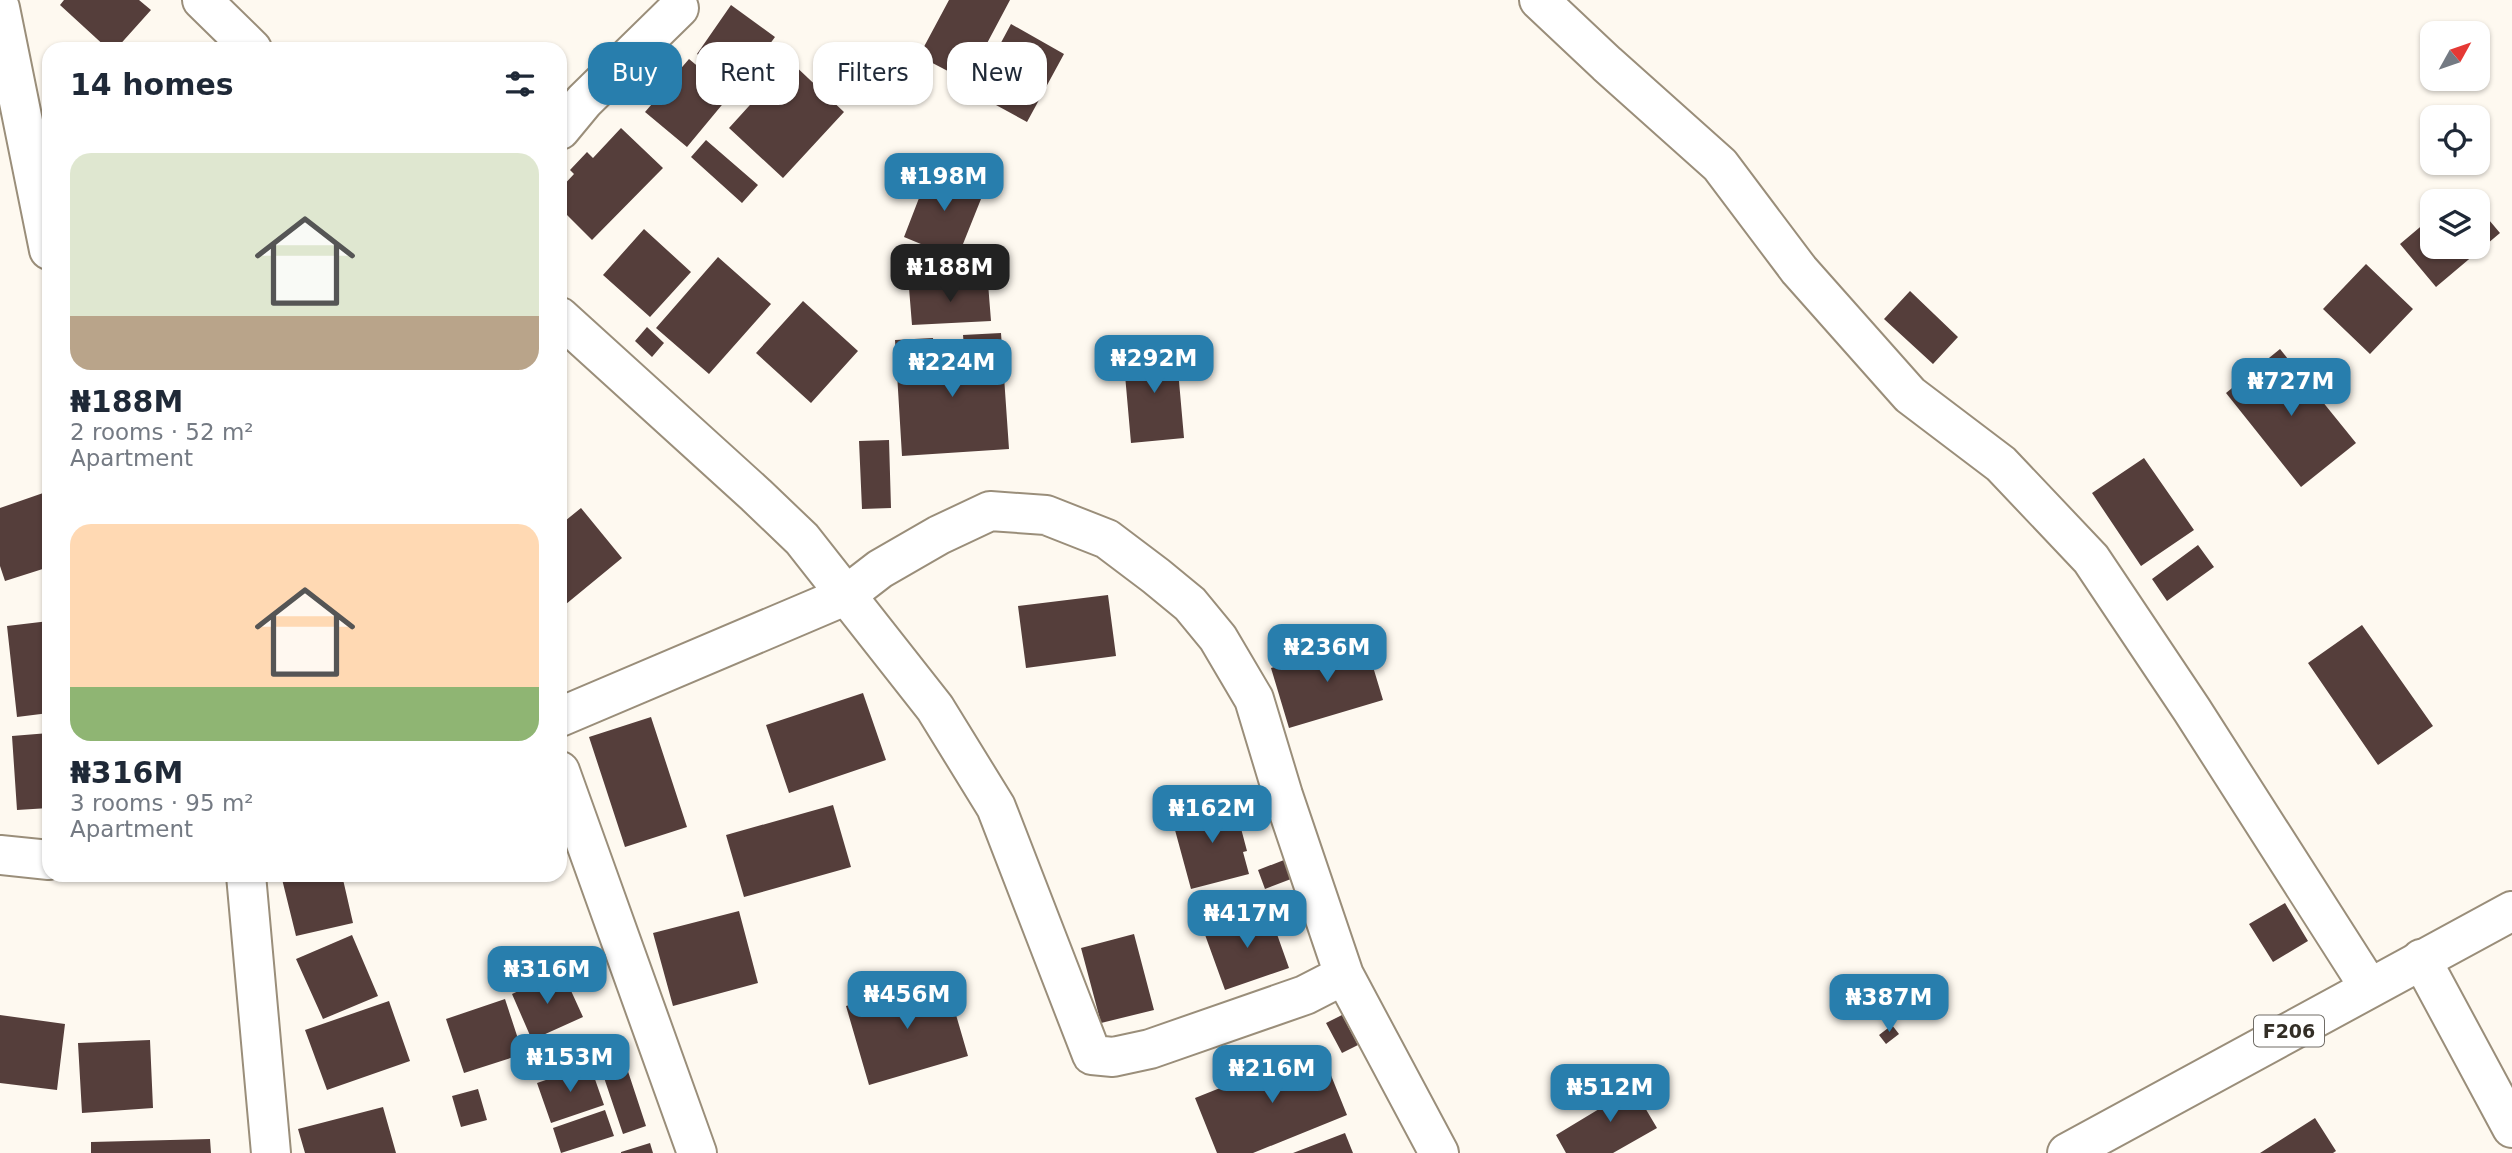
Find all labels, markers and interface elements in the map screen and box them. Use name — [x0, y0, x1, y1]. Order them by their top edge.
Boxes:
north arrow — [2420, 21, 2490, 91]
map controls — [2420, 21, 2490, 259]
chip: Buy — [588, 42, 682, 105]
chip: Rent — [696, 42, 799, 105]
chip: Filters — [813, 42, 933, 105]
chip: New — [947, 42, 1047, 105]
icon: filters — [501, 65, 539, 103]
text: 14 homes — [70, 67, 234, 102]
button: locate — [2420, 105, 2490, 175]
pin: ₦198M — [895, 154, 993, 213]
text: ₦198M — [901, 163, 987, 189]
button: layers — [2420, 189, 2490, 259]
icon: home — [242, 198, 368, 324]
pin: ₦188M — [901, 244, 999, 304]
text: ₦188M — [907, 254, 993, 280]
pin: ₦292M — [1105, 336, 1203, 395]
pin: ₦224M — [903, 340, 1001, 399]
text: ₦292M — [1111, 345, 1197, 371]
text: ₦224M — [909, 349, 995, 375]
pin: ₦727M — [2242, 358, 2340, 418]
text: ₦727M — [2248, 368, 2334, 394]
text: ₦188M — [70, 384, 183, 419]
text: 2 rooms · 52 m² — [70, 419, 254, 445]
text: Apartment — [70, 445, 193, 471]
icon: home — [242, 569, 368, 695]
pin: ₦236M — [1278, 624, 1376, 684]
text: ₦236M — [1284, 634, 1370, 660]
text: ₦316M — [70, 755, 183, 790]
pin: ₦162M — [1163, 786, 1261, 845]
text: 3 rooms · 95 m² — [70, 790, 254, 816]
text: ₦162M — [1169, 795, 1255, 821]
text: Apartment — [70, 816, 193, 842]
pin: ₦417M — [1198, 890, 1296, 950]
text: ₦417M — [1204, 900, 1290, 926]
pin: ₦316M — [498, 946, 596, 1006]
text: ₦316M — [504, 956, 590, 982]
pin: ₦456M — [858, 972, 956, 1031]
pin: ₦387M — [1840, 974, 1938, 1034]
text: ₦456M — [864, 981, 950, 1007]
text: ₦387M — [1846, 984, 1932, 1010]
road number: F206 — [2254, 1015, 2324, 1046]
pin: ₦153M — [521, 1034, 619, 1094]
text: ₦153M — [527, 1044, 613, 1070]
pin: ₦216M — [1223, 1046, 1321, 1105]
text: ₦216M — [1229, 1055, 1315, 1081]
pin: ₦512M — [1561, 1064, 1659, 1124]
text: ₦512M — [1567, 1074, 1653, 1100]

